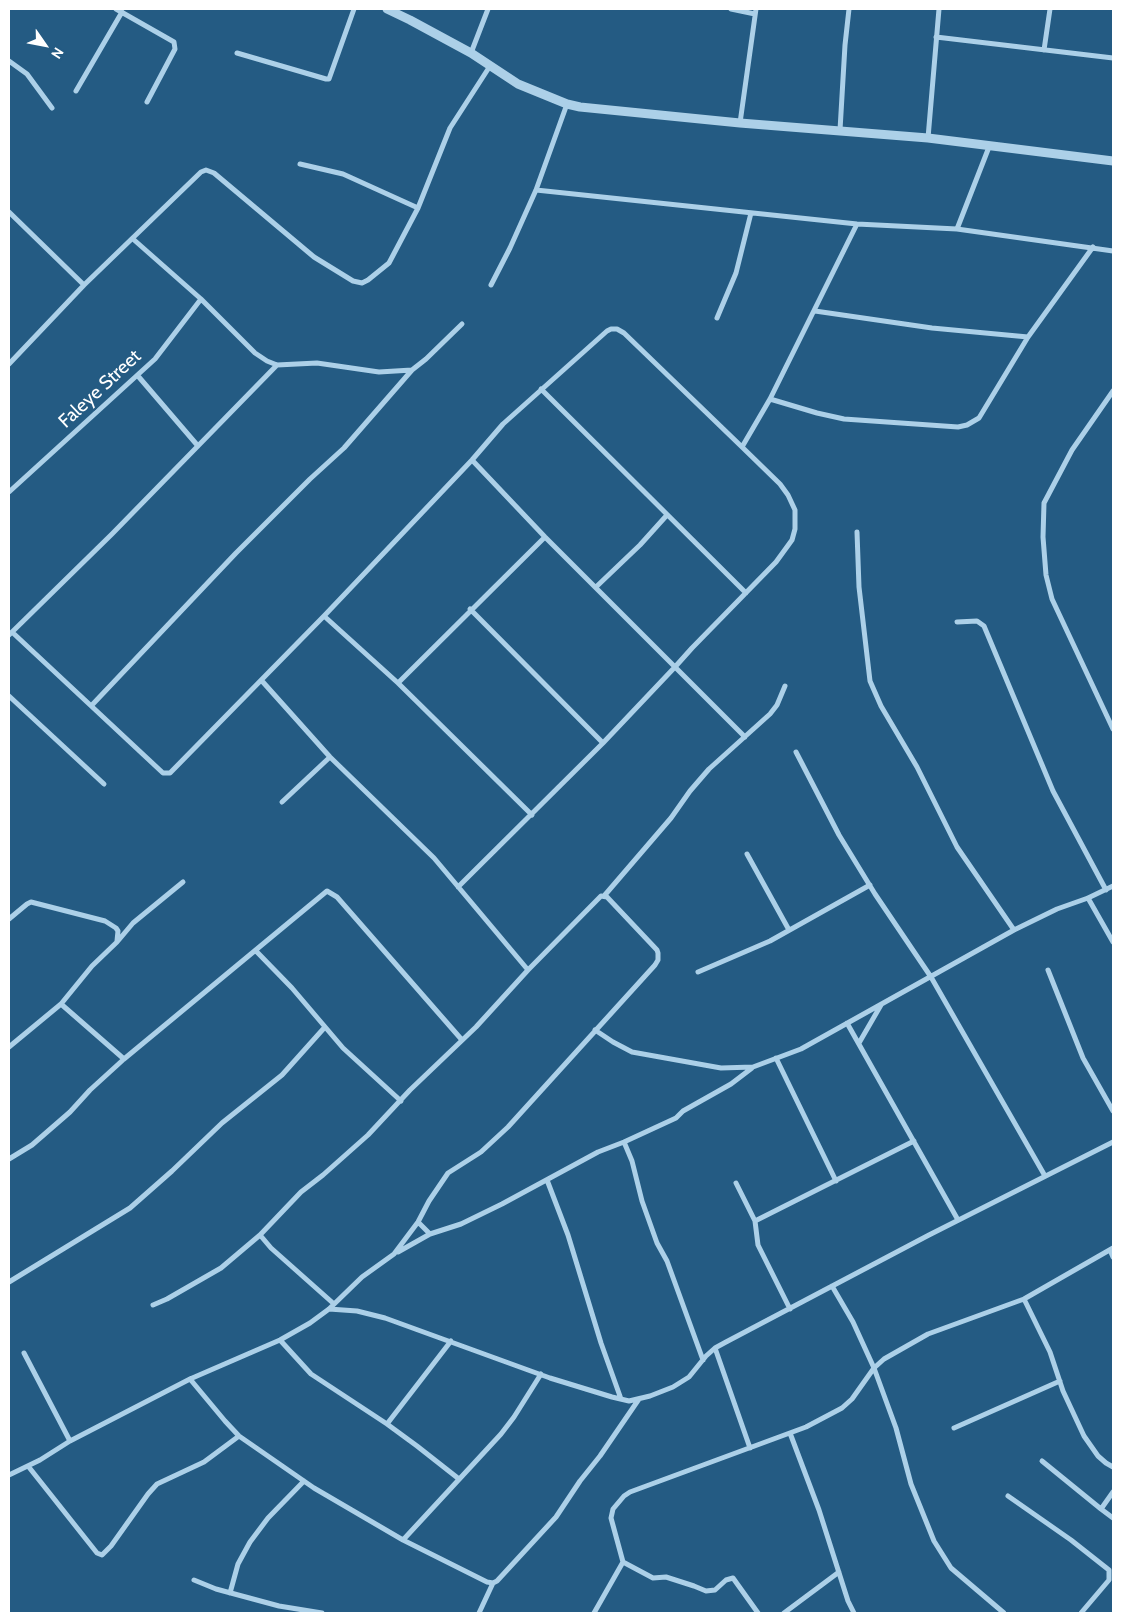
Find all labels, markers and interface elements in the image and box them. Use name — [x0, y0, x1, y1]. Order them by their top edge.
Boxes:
north arrow — [20, 20, 70, 70]
text: N — [47, 44, 68, 62]
street label: Faleye Street — [54, 345, 146, 433]

